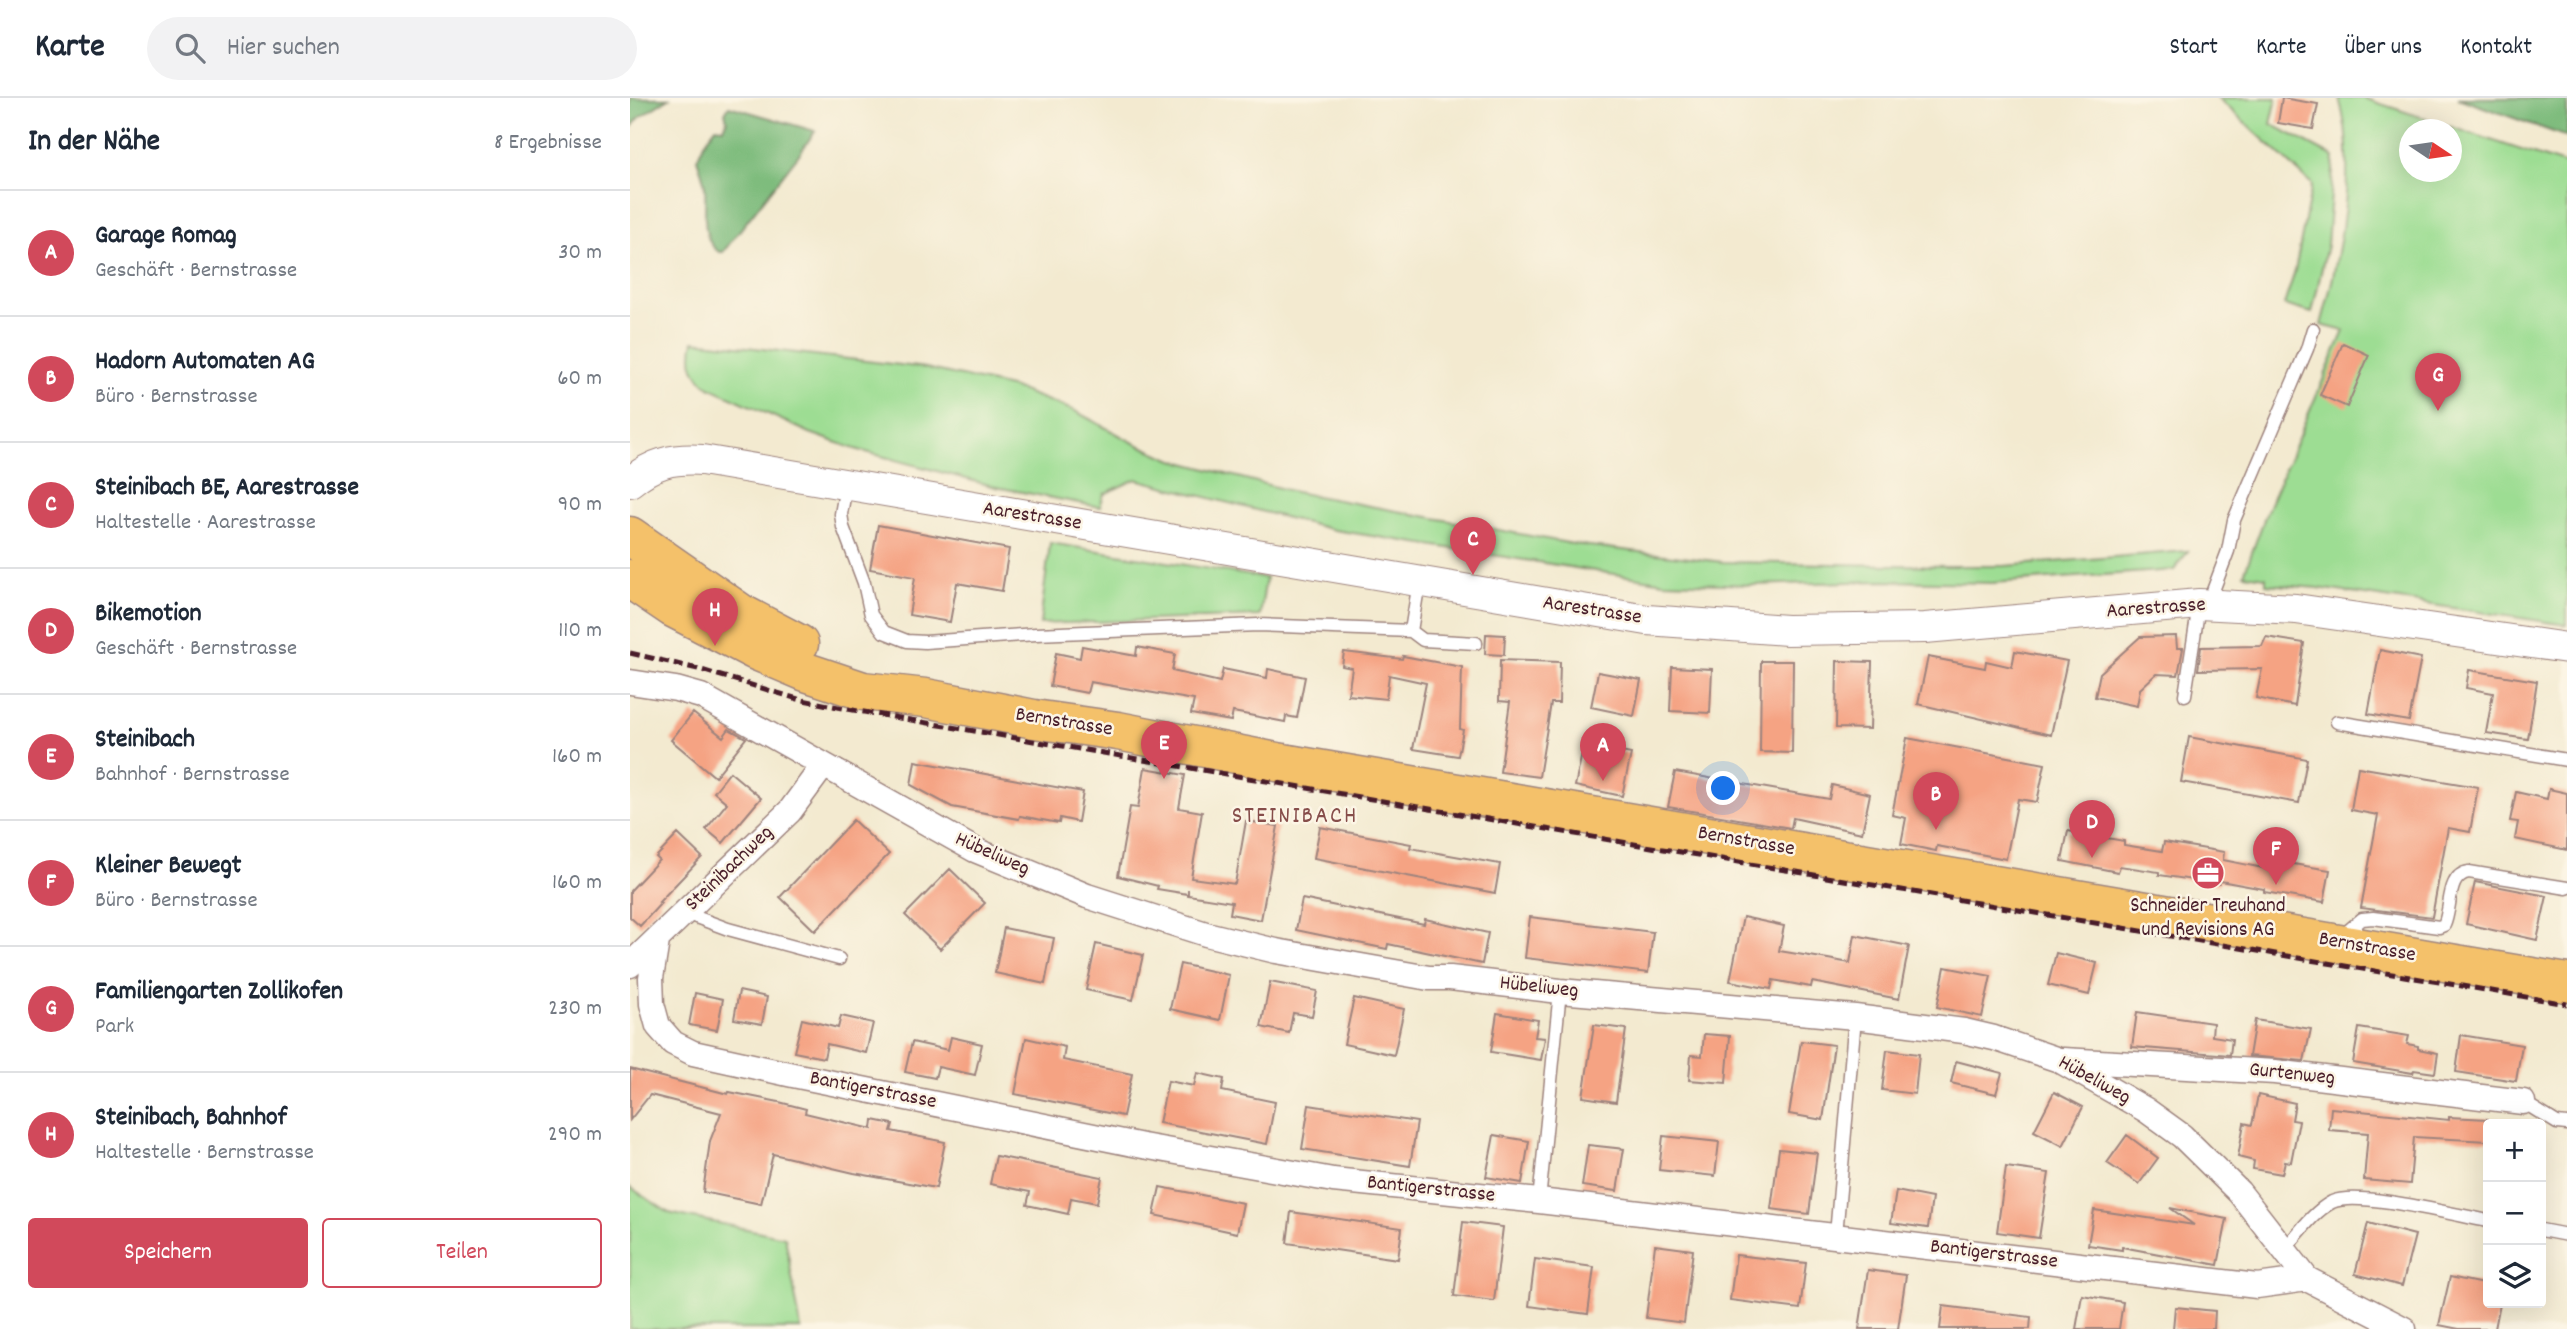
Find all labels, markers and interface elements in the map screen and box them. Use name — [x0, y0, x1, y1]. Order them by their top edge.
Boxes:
search box — [147, 17, 637, 80]
text: Karte — [35, 25, 105, 72]
icon: search — [171, 29, 209, 67]
text: Hier suchen — [227, 30, 340, 67]
text: Start — [2169, 31, 2218, 65]
text: Karte — [2256, 31, 2307, 65]
text: Über uns — [2345, 31, 2422, 65]
text: Kontakt — [2460, 31, 2532, 65]
north arrow — [2399, 119, 2462, 182]
text: In der Nähe — [28, 122, 160, 165]
text: 8 Ergebnisse — [494, 127, 602, 160]
text: Garage Romag — [95, 218, 237, 255]
text: A — [45, 237, 57, 270]
text: 30 m — [558, 237, 602, 270]
text: Geschäft · Bernstrasse — [95, 255, 297, 288]
text: Hadorn Automaten AG — [95, 344, 315, 381]
pin: G — [2415, 353, 2461, 411]
text: B — [46, 363, 56, 396]
text: 60 m — [557, 363, 602, 396]
text: Büro · Bernstrasse — [95, 381, 258, 414]
text: Steinibach BE, Aarestrasse — [95, 470, 359, 507]
text: C — [45, 489, 57, 522]
text: 90 m — [558, 489, 602, 522]
street label: Aarestrasse — [981, 494, 1083, 540]
text: Haltestelle · Aarestrasse — [95, 507, 316, 540]
pin: C — [1450, 517, 1496, 575]
pin: H — [692, 588, 738, 646]
street label: Aarestrasse — [1541, 588, 1643, 634]
street label: Aarestrasse — [2105, 591, 2207, 627]
text: Bikemotion — [95, 596, 202, 633]
text: D — [45, 615, 57, 648]
text: 110 m — [558, 615, 602, 648]
text: Geschäft · Bernstrasse — [95, 633, 297, 666]
street label: Bernstrasse — [1013, 701, 1115, 745]
pin: E — [1141, 721, 1187, 779]
text: Steinibach — [95, 722, 195, 759]
pin: A — [1580, 723, 1626, 781]
text: E — [46, 741, 56, 774]
text: 160 m — [552, 741, 602, 774]
text: Bahnhof · Bernstrasse — [95, 759, 290, 792]
your location — [1706, 771, 1740, 805]
pin: B — [1913, 772, 1959, 830]
district label: STEINIBACH — [1232, 800, 1358, 834]
pin: D — [2069, 800, 2115, 858]
street label: Steinibachweg — [679, 819, 781, 919]
street label: Bernstrasse — [1695, 819, 1797, 865]
street label: Hübeliweg — [950, 825, 1034, 885]
pin: F — [2253, 827, 2299, 885]
text: Kleiner Bewegt — [95, 848, 241, 885]
office icon: Schneider Treuhand und Revisions AG — [2189, 854, 2227, 892]
text: F — [46, 867, 56, 900]
text: 160 m — [552, 867, 602, 900]
text: Büro · Bernstrasse — [95, 885, 258, 918]
place label: Schneider Treuhand und Revisions AG — [2130, 892, 2286, 946]
street label: Bernstrasse — [2316, 925, 2418, 971]
street label: Hübeliweg — [1498, 969, 1580, 1007]
text: Familiengarten Zollikofen — [95, 974, 343, 1011]
text: G — [45, 993, 57, 1026]
text: 230 m — [548, 993, 602, 1026]
text: Park — [95, 1011, 134, 1044]
street label: Hübeliweg — [2052, 1049, 2136, 1113]
street label: Gurtenweg — [2248, 1056, 2336, 1094]
street label: Bantigerstrasse — [807, 1064, 939, 1118]
text: Steinibach, Bahnhof — [95, 1100, 287, 1137]
text: H — [45, 1119, 57, 1152]
text: 290 m — [548, 1119, 602, 1152]
map controls — [2483, 1119, 2546, 1308]
button: + — [2483, 1119, 2546, 1182]
text: Haltestelle · Bernstrasse — [95, 1137, 314, 1170]
street label: Bantigerstrasse — [1366, 1168, 1496, 1212]
button: − — [2483, 1182, 2546, 1245]
button: Speichern — [28, 1218, 308, 1288]
button: Teilen — [322, 1218, 602, 1288]
street label: Bantigerstrasse — [1928, 1232, 2060, 1278]
button: layers — [2483, 1245, 2546, 1308]

